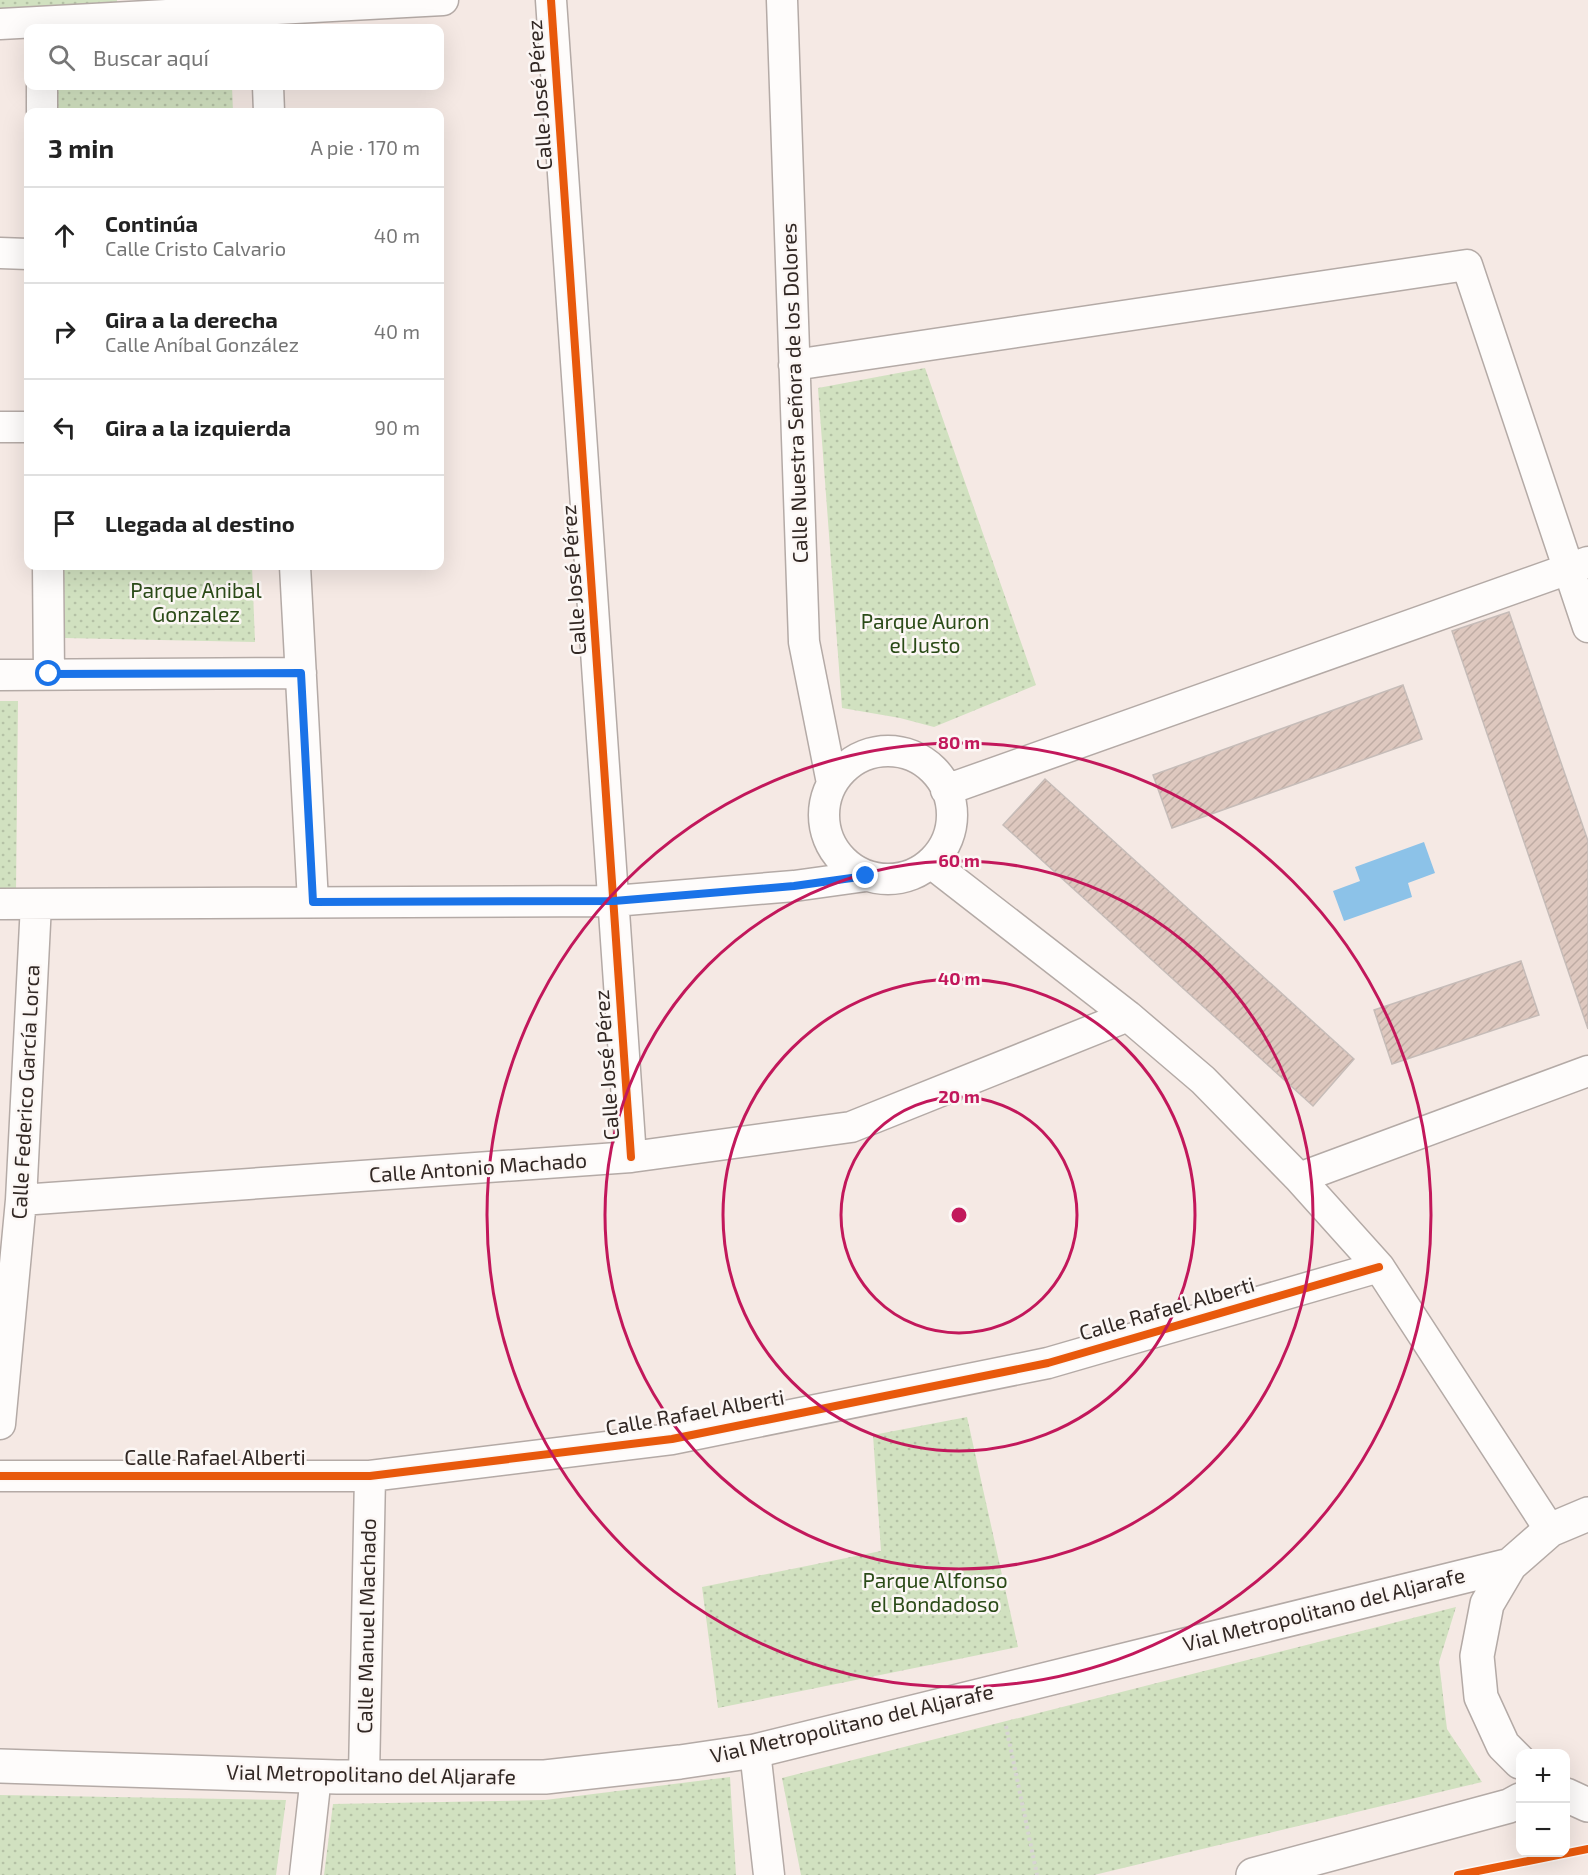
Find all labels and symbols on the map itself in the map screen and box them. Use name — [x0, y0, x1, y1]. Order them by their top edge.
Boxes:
street label: Calle José Pérez — [521, 19, 556, 171]
street label: Calle Nuestra Señora de los Dolores — [775, 222, 812, 564]
street label: Calle José Pérez — [555, 504, 590, 656]
park label: Parque Anibal Gonzalez — [130, 577, 263, 626]
park label: Parque Auron el Justo — [861, 608, 989, 657]
route start — [35, 660, 61, 686]
text: 80 m — [938, 731, 980, 753]
text: 60 m — [938, 849, 980, 871]
route end — [852, 862, 878, 888]
street label: Calle Federico García Lorca — [5, 964, 44, 1220]
text: 40 m — [938, 967, 980, 989]
street label: Calle José Pérez — [588, 989, 623, 1141]
text: 20 m — [938, 1085, 980, 1107]
street label: Calle Antonio Machado — [368, 1146, 588, 1187]
centre of rings — [949, 1205, 969, 1225]
street label: Calle Rafael Alberti — [1076, 1271, 1257, 1345]
street label: Calle Rafael Alberti — [603, 1383, 786, 1440]
street label: Calle Rafael Alberti — [124, 1444, 306, 1469]
street label: Calle Manuel Machado — [351, 1518, 380, 1734]
street label: Vial Metropolitano del Aljarafe — [1180, 1561, 1468, 1657]
park label: Parque Alfonso el Bondadoso — [862, 1567, 1008, 1616]
street label: Vial Metropolitano del Aljarafe — [708, 1678, 996, 1768]
street label: Vial Metropolitano del Aljarafe — [226, 1758, 516, 1790]

